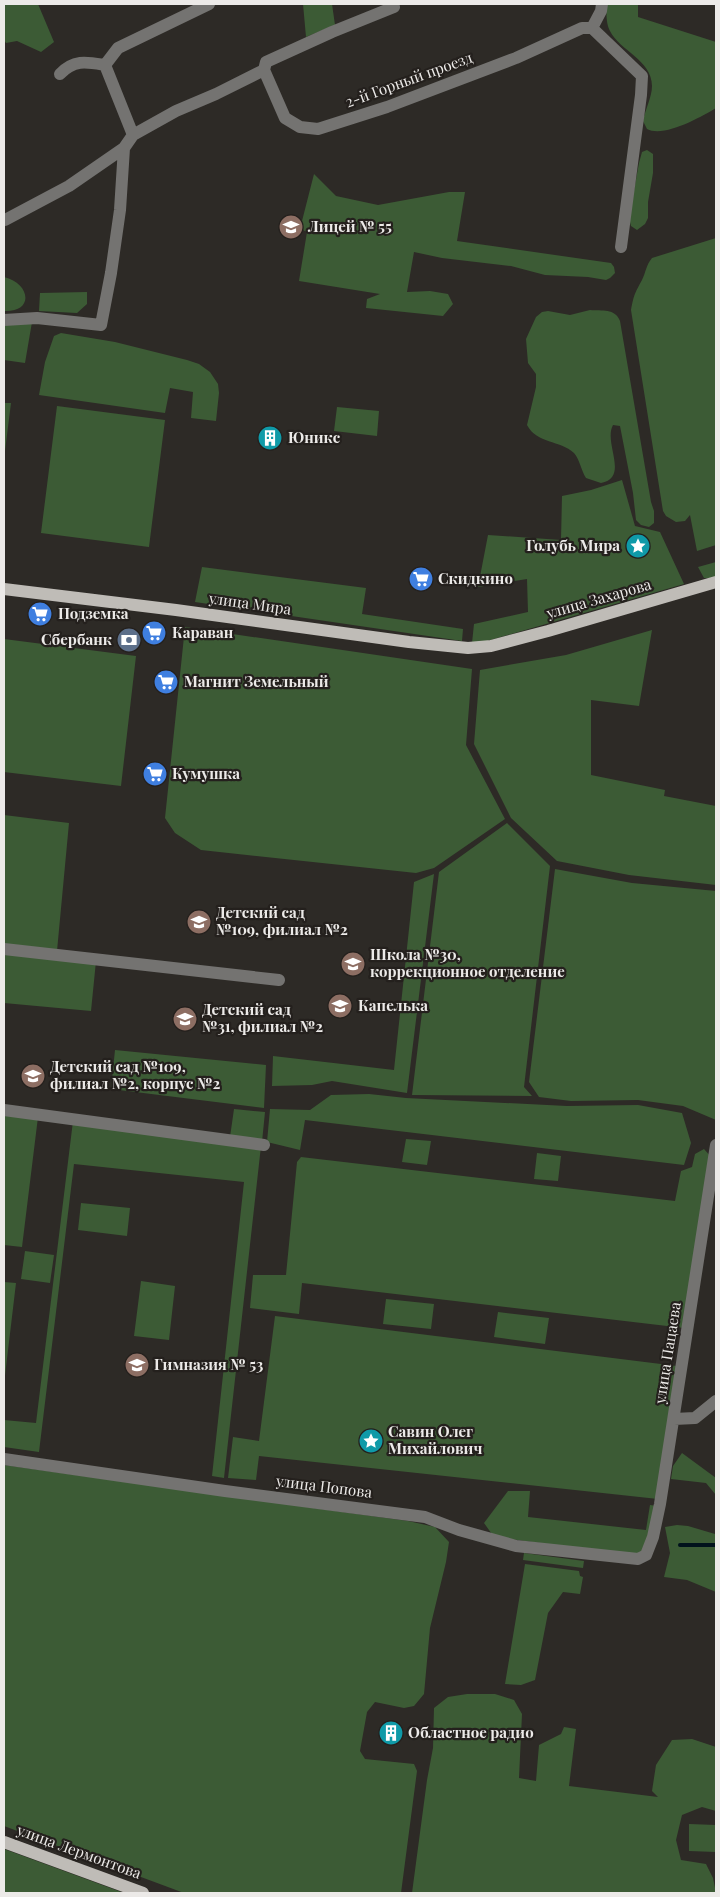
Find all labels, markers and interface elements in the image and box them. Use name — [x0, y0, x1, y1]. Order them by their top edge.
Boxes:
street label: 2-й Горный проезд — [342, 47, 475, 111]
school or university icon: Лицей № 55 — [278, 214, 304, 240]
place label: Лицей № 55 — [307, 216, 392, 236]
building icon: Юникс — [257, 425, 283, 451]
place label: Юникс — [288, 427, 341, 447]
place icon: Голубь Мира — [625, 533, 651, 559]
place label: Голубь Мира — [526, 535, 620, 555]
supermarket icon: Скидкино — [408, 566, 434, 592]
place label: Скидкино — [438, 568, 513, 588]
street label: улица Захарова — [543, 573, 654, 623]
street label: улица Мира — [207, 587, 293, 619]
supermarket icon: Подземка — [27, 601, 53, 627]
place label: Подземка — [58, 603, 129, 623]
supermarket icon: Караван — [141, 620, 167, 646]
place label: Караван — [172, 622, 234, 642]
bank icon: Сбербанк — [116, 627, 142, 653]
place label: Сбербанк — [41, 629, 113, 649]
supermarket icon: Магнит Земельный — [153, 669, 179, 695]
place label: Магнит Земельный — [184, 671, 329, 691]
supermarket icon: Кумушка — [142, 761, 168, 787]
place label: Кумушка — [172, 763, 240, 783]
place label: Детский сад №109, филиал №2 — [216, 902, 348, 939]
school or university icon: Детский сад №109, филиал №2 — [186, 909, 212, 935]
place label: Школа №30, коррекционное отделение — [370, 944, 565, 981]
school or university icon: Школа №30, коррекционное отделение — [340, 951, 366, 977]
school or university icon: Капелька — [327, 993, 353, 1019]
place label: Капелька — [358, 995, 428, 1015]
place label: Детский сад №31, филиал №2 — [202, 999, 323, 1036]
school or university icon: Детский сад №31, филиал №2 — [172, 1006, 198, 1032]
place label: Детский сад №109, филиал №2, корпус №2 — [50, 1056, 220, 1093]
school or university icon: Детский сад №109, филиал №2, корпус №2 — [20, 1063, 46, 1089]
street label: улица Пацаева — [649, 1300, 685, 1406]
school or university icon: Гимназия № 53 — [124, 1352, 150, 1378]
place label: Гимназия № 53 — [154, 1354, 263, 1374]
place label: Савин Олег Михайлович — [388, 1421, 482, 1458]
place icon: Савин Олег Михайлович — [358, 1428, 384, 1454]
street label: улица Попова — [274, 1470, 374, 1502]
building icon: Областное радио — [378, 1720, 404, 1746]
place label: Областное радио — [408, 1722, 534, 1742]
street label: улица Лермонтова — [14, 1819, 145, 1883]

